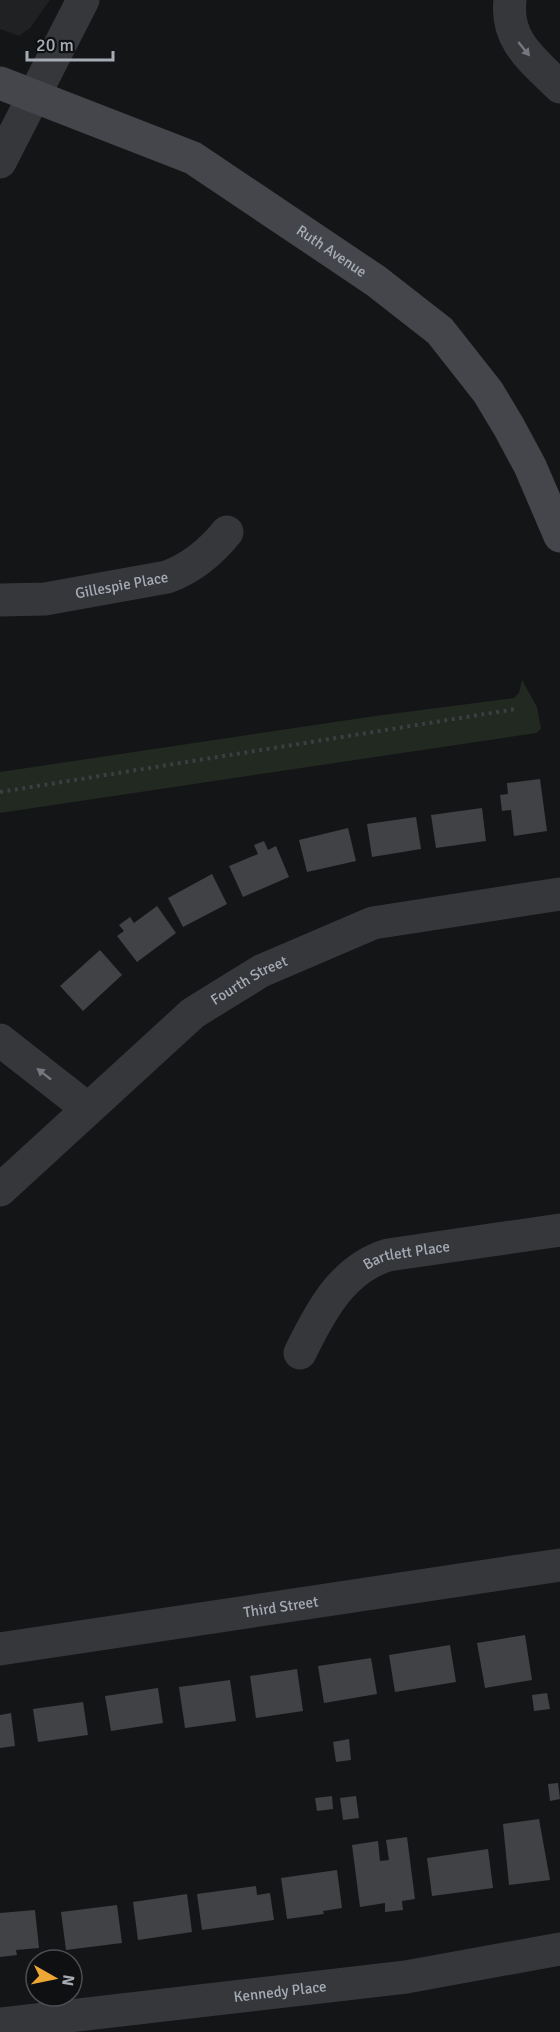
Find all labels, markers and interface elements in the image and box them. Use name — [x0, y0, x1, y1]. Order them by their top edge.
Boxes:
scale bar — [27, 24, 112, 62]
text: 20 m — [36, 34, 74, 56]
one-way arrow — [517, 41, 530, 57]
street label: Ruth Avenue — [293, 221, 370, 281]
street label: Gillespie Place — [74, 568, 170, 602]
street label: Fourth Street — [207, 952, 290, 1009]
one-way arrow — [36, 1068, 52, 1081]
street label: Bartlett Place — [360, 1237, 451, 1274]
street label: Third Street — [242, 1592, 319, 1621]
north arrow — [24, 1948, 84, 2008]
text: N — [57, 1973, 79, 1987]
street label: Kennedy Place — [233, 1977, 328, 2006]

